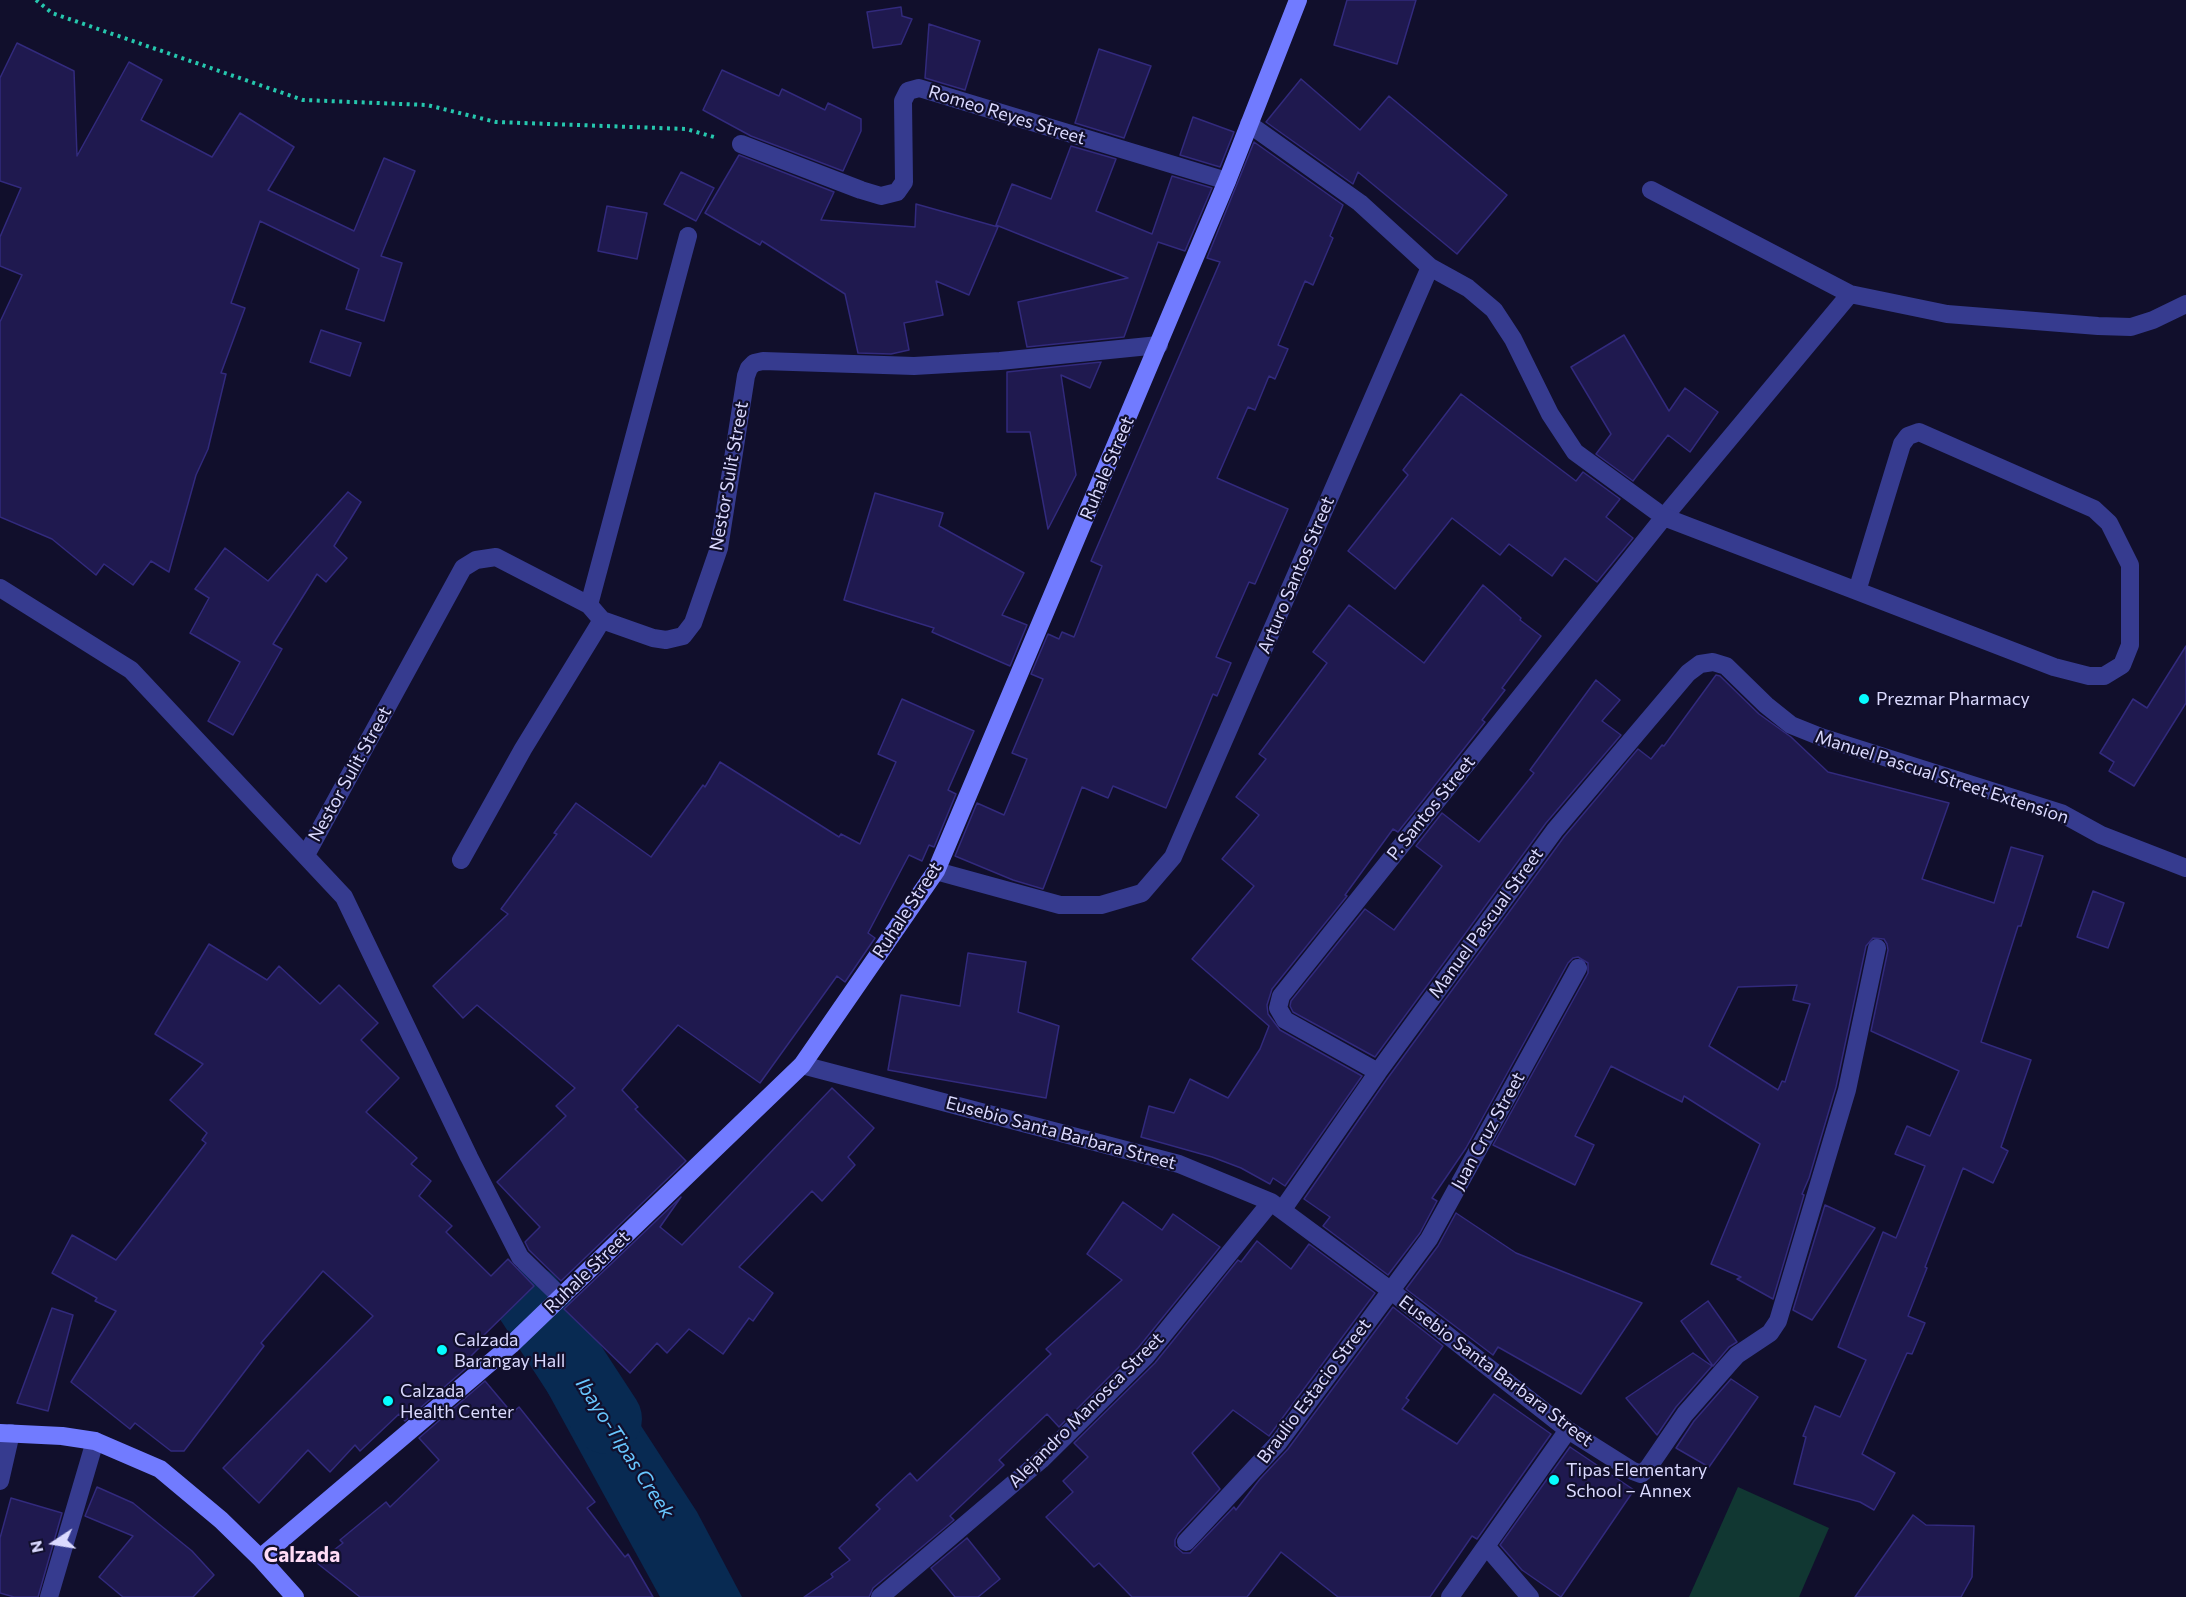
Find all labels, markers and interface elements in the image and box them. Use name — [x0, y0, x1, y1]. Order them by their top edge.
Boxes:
street label: Romeo Reyes Street — [926, 81, 1088, 149]
street label: Nestor Sulit Street — [705, 400, 753, 552]
street label: Ruhale Street — [1076, 413, 1138, 523]
street label: Arturo Santos Street — [1253, 493, 1339, 657]
place label: Prezmar Pharmacy — [1876, 688, 2030, 710]
marker: Prezmar Pharmacy — [1857, 692, 1871, 706]
street label: Nestor Sulit Street — [304, 703, 396, 845]
street label: Manuel Pascual Street Extension — [1813, 726, 2071, 828]
street label: P. Santos Street — [1382, 752, 1480, 864]
street label: Manuel Pascual Street — [1424, 844, 1548, 1002]
street label: Ruhale Street — [868, 858, 946, 962]
street label: Juan Cruz Street — [1447, 1068, 1529, 1194]
street label: Eusebio Santa Barbara Street — [944, 1092, 1178, 1174]
street label: Ruhale Street — [540, 1226, 634, 1318]
street label: Eusebio Santa Barbara Street — [1395, 1291, 1597, 1451]
street label: Braulio Estacio Street — [1253, 1314, 1375, 1468]
street label: Alejandro Manosca Street — [1004, 1328, 1168, 1492]
place label: Calzada Barangay Hall — [454, 1329, 565, 1372]
marker: Calzada Barangay Hall — [435, 1343, 449, 1357]
water label: Ibayo-Tipas Creek — [571, 1373, 679, 1523]
place label: Calzada Health Center — [400, 1380, 514, 1422]
marker: Calzada Health Center — [381, 1394, 395, 1408]
place label: Tipas Elementary School – Annex — [1566, 1459, 1707, 1502]
marker: Tipas Elementary School – Annex — [1547, 1473, 1561, 1487]
north arrow — [24, 1513, 84, 1573]
text: N — [25, 1539, 46, 1555]
district label: Calzada — [264, 1542, 340, 1568]

